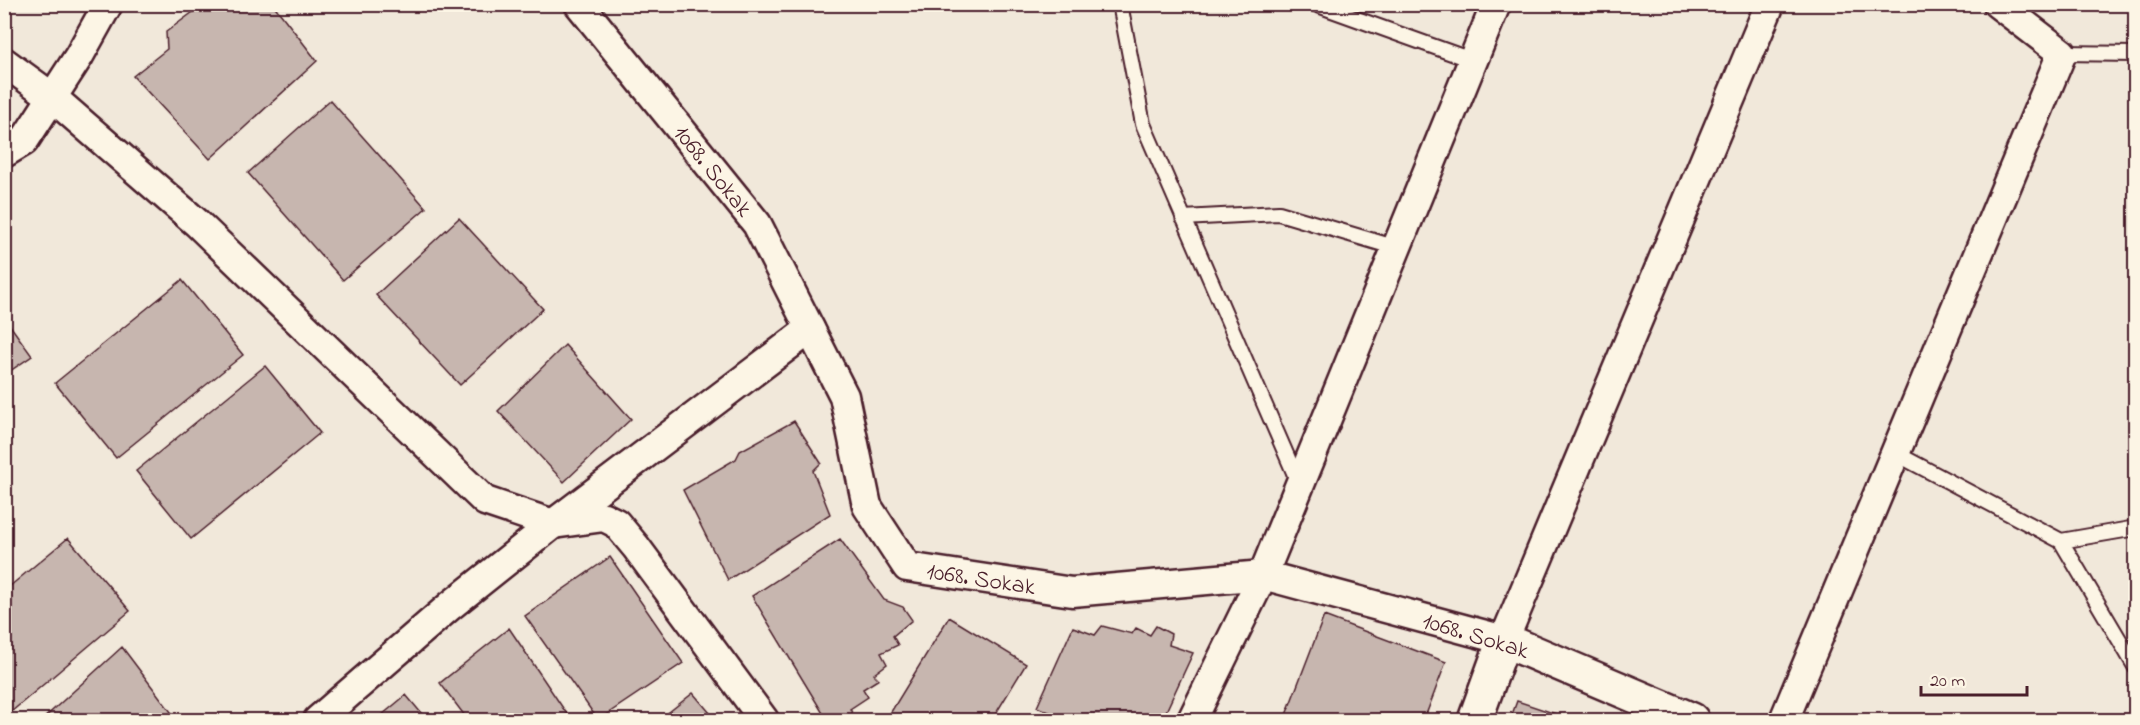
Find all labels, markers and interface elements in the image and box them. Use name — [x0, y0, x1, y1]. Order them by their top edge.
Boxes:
street label: 1068. Sokak — [664, 118, 760, 226]
street label: 1068. Sokak — [924, 555, 1038, 606]
street label: 1068. Sokak — [1418, 605, 1533, 670]
scale bar — [1921, 659, 2028, 697]
text: 20 m — [1930, 669, 1965, 695]

